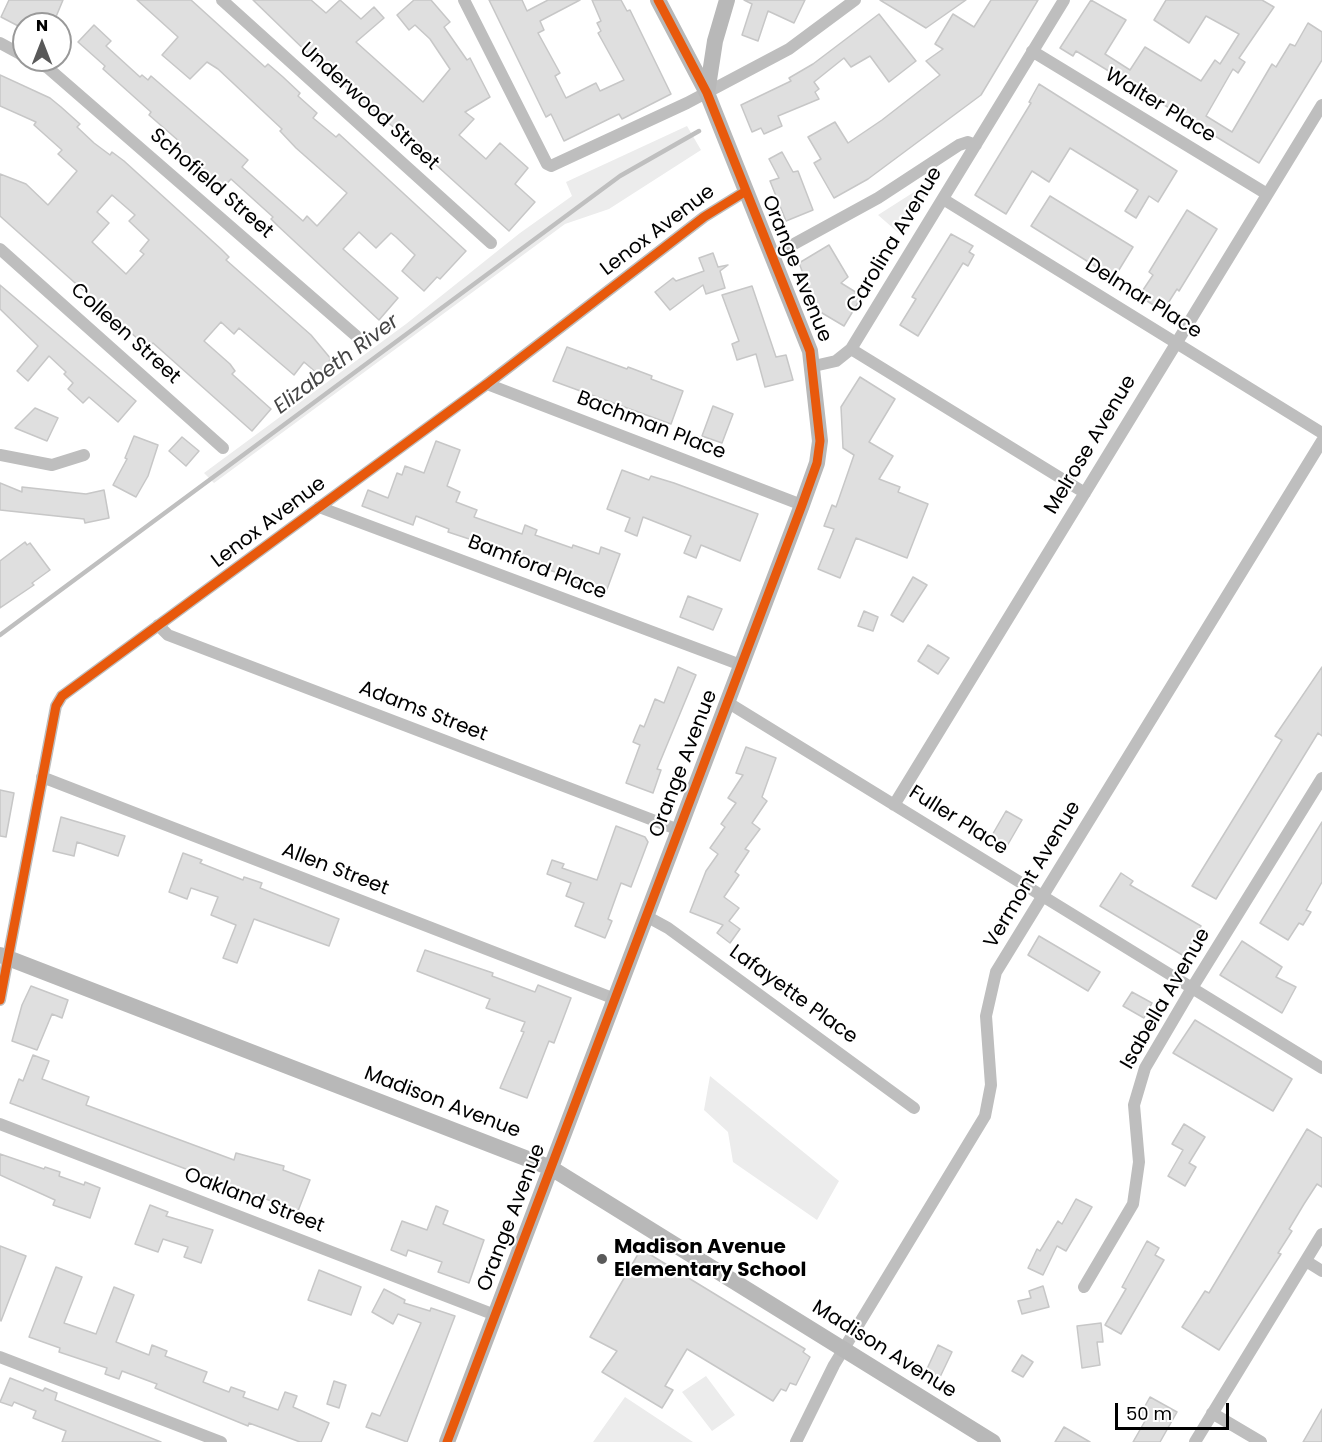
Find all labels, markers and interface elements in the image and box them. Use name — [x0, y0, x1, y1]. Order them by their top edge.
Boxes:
north arrow — [12, 12, 72, 72]
text: N — [36, 14, 48, 37]
street label: Underwood Street — [294, 38, 444, 176]
street label: Walter Place — [1100, 64, 1220, 148]
street label: Schofield Street — [144, 124, 278, 244]
street label: Carolina Avenue — [842, 163, 948, 317]
street label: Lenox Avenue — [596, 180, 720, 282]
street label: Orange Avenue — [756, 192, 836, 346]
street label: Delmar Place — [1080, 254, 1206, 344]
street label: Colleen Street — [65, 278, 185, 390]
water label: Elizabeth River — [270, 310, 404, 420]
street label: Melrose Avenue — [1040, 371, 1142, 519]
street label: Bachman Place — [573, 387, 729, 465]
street label: Lenox Avenue — [207, 472, 331, 574]
street label: Bamford Place — [464, 531, 610, 605]
street label: Adams Street — [355, 677, 491, 747]
street label: Orange Avenue — [645, 687, 723, 841]
street label: Fuller Place — [904, 781, 1012, 861]
street label: Vermont Avenue — [980, 797, 1086, 953]
street label: Allen Street — [278, 839, 392, 901]
street label: Isabella Avenue — [1116, 924, 1216, 1074]
street label: Lafayette Place — [724, 940, 862, 1050]
street label: Madison Avenue — [360, 1062, 524, 1144]
street label: Orange Avenue — [473, 1141, 551, 1295]
street label: Oakland Street — [181, 1163, 327, 1239]
place label: Madison Avenue Elementary School — [614, 1236, 806, 1283]
marker: Madison Avenue Elementary School — [595, 1252, 609, 1266]
street label: Madison Avenue — [807, 1296, 961, 1404]
scale bar — [1118, 1391, 1232, 1429]
text: 50 m — [1126, 1401, 1172, 1426]

